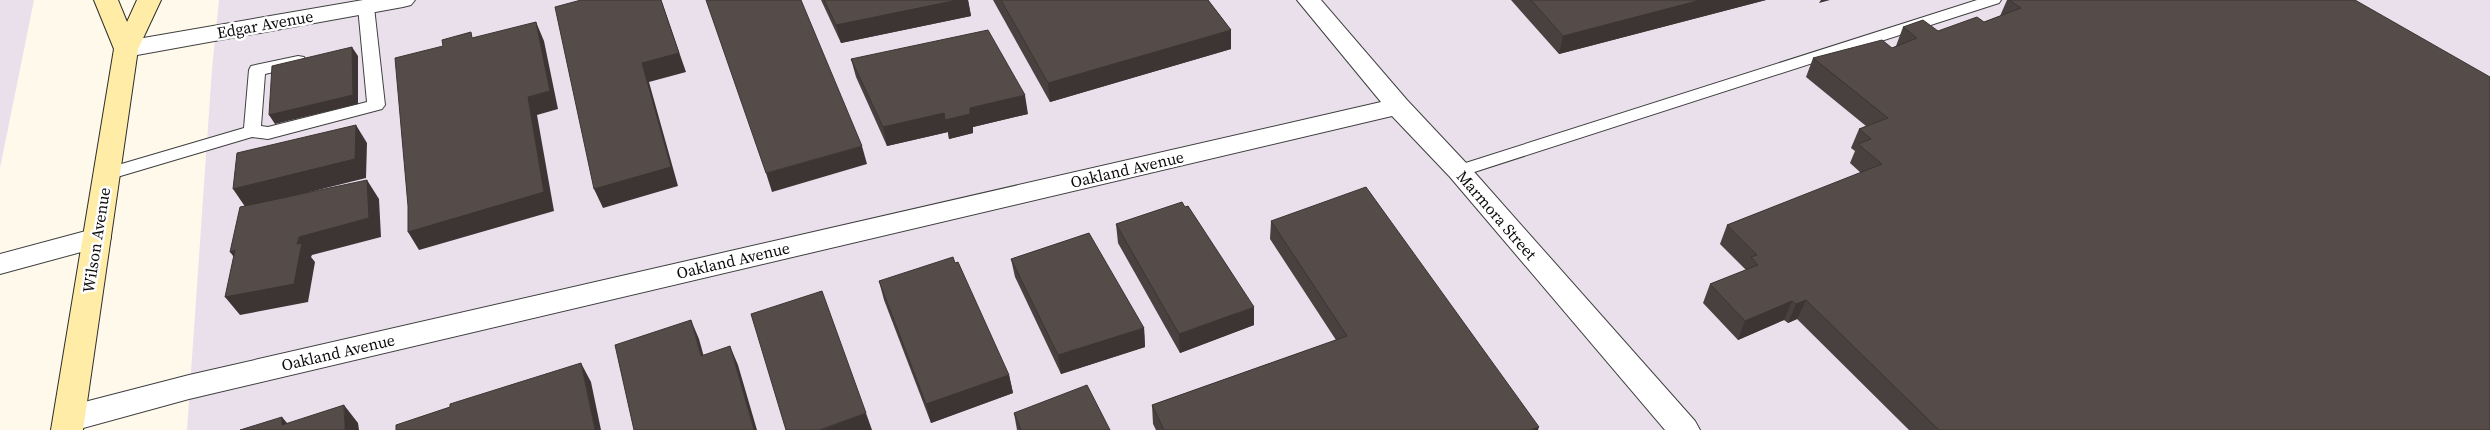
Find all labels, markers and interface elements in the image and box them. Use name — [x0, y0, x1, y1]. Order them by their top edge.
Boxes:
street label: Edgar Avenue — [215, 5, 315, 43]
street label: Oakland Avenue — [1068, 145, 1186, 193]
street label: Marmora Street — [1452, 166, 1543, 265]
street label: Wilson Avenue — [77, 186, 115, 294]
street label: Oakland Avenue — [674, 236, 792, 284]
street label: Oakland Avenue — [279, 328, 397, 376]

